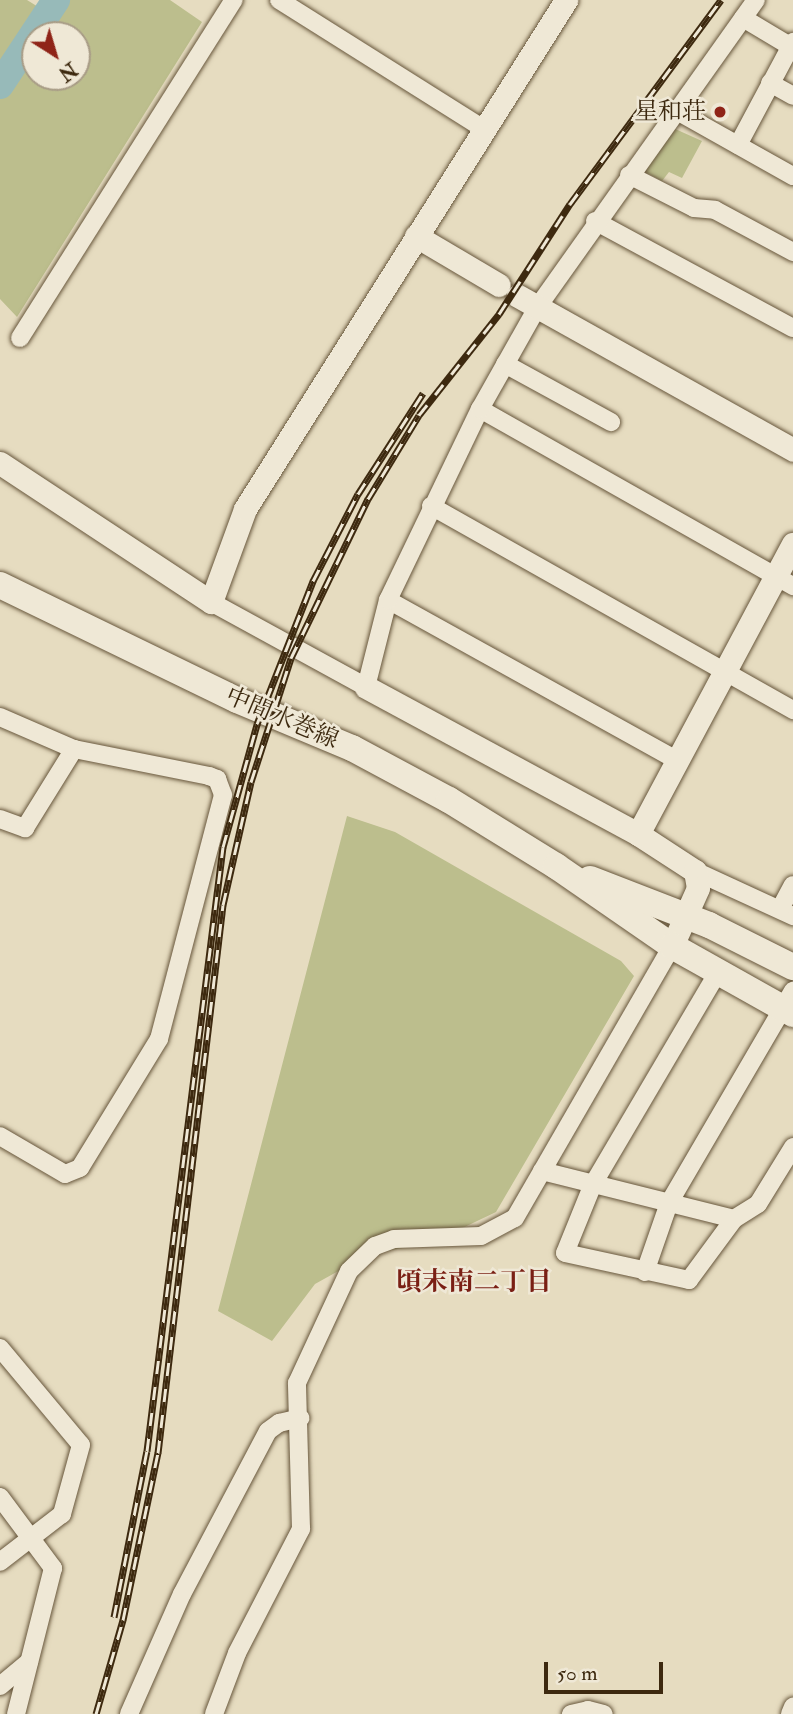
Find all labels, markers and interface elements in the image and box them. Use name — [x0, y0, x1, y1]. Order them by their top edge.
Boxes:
north arrow — [21, 21, 91, 91]
text: N — [53, 56, 81, 86]
place label: 星和荘 — [634, 98, 706, 126]
marker: 星和荘 — [712, 104, 728, 120]
street label: 中間水巻線 — [221, 681, 343, 755]
district label: 頃末南二丁目 — [396, 1267, 552, 1299]
scale bar — [548, 1648, 667, 1692]
text: 50 m — [557, 1660, 598, 1687]

